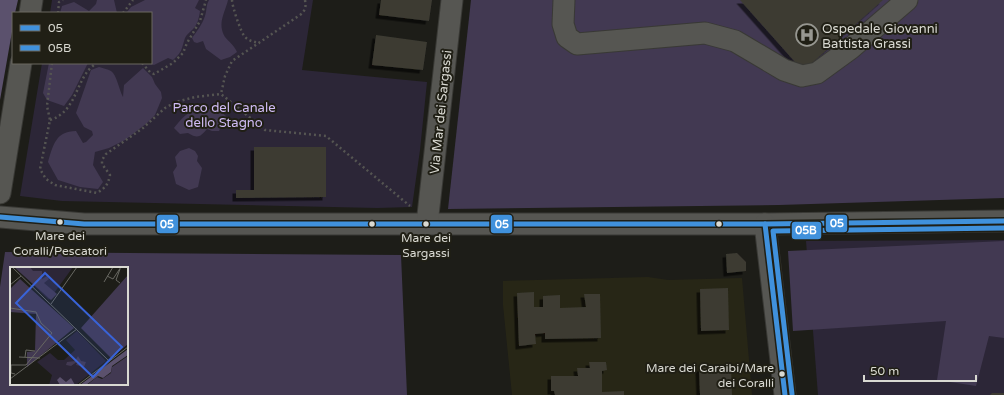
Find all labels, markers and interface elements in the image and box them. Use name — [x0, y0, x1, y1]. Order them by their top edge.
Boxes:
legend — [12, 12, 152, 64]
text: 05 — [48, 21, 63, 35]
place label: Ospedale Giovanni Battista Grassi — [822, 21, 938, 52]
hospital icon: Ospedale Giovanni Battista Grassi — [794, 22, 820, 48]
text: 05B — [48, 41, 71, 55]
street label: Via Mar dei Sargassi — [427, 49, 455, 175]
park label: Parco del Canale dello Stagno — [173, 100, 276, 131]
line badge: 05 — [156, 214, 179, 234]
line badge: 05 — [490, 214, 513, 234]
line badge: 05 — [825, 214, 848, 233]
marker: Mare dei Coralli/Pescatori — [55, 217, 65, 227]
text: 05 — [830, 217, 844, 230]
text: 05 — [160, 218, 174, 231]
text: 05 — [495, 218, 509, 231]
unlabelled marker — [367, 219, 377, 229]
marker: Mare dei Sargassi — [421, 219, 431, 229]
unlabelled marker — [714, 219, 724, 229]
line badge: 05B — [791, 221, 822, 240]
text: 05B — [795, 224, 817, 237]
place label: Mare dei Coralli/Pescatori — [13, 229, 107, 258]
place label: Mare dei Sargassi — [401, 231, 451, 260]
inset map — [10, 267, 128, 385]
scale bar — [864, 357, 976, 383]
place label: Mare dei Caraibi/Mare dei Coralli — [646, 361, 774, 390]
text: 50 m — [870, 364, 899, 378]
marker: Mare dei Caraibi/Mare dei Coralli — [777, 369, 787, 379]

